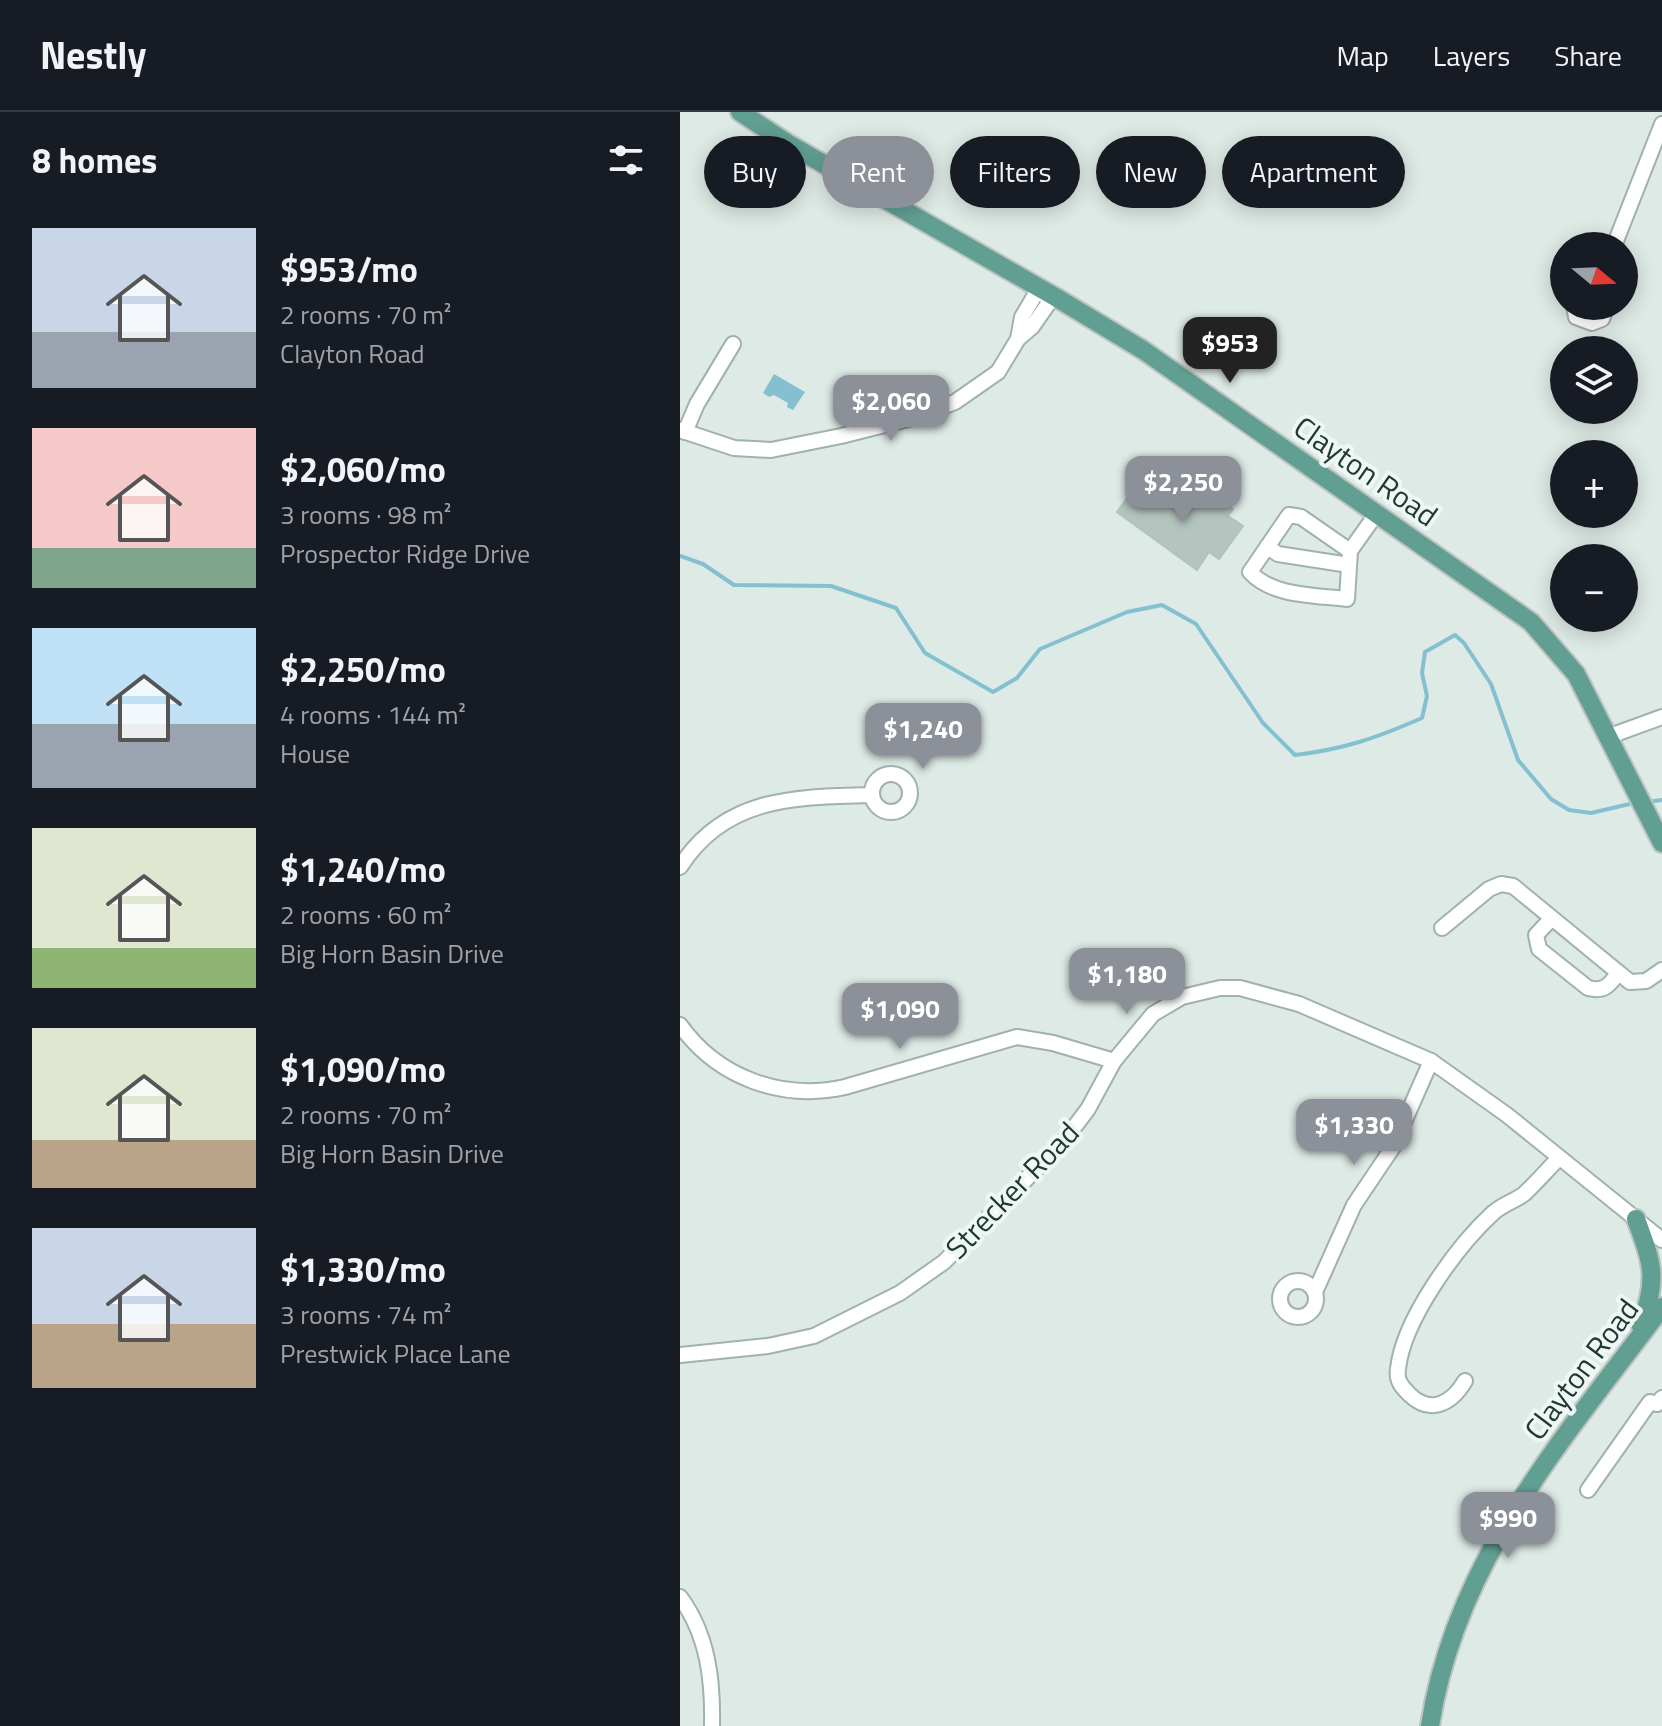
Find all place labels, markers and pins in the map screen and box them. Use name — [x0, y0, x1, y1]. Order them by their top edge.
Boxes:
pin: $953 — [1183, 317, 1277, 385]
pin: $2,060 — [826, 375, 956, 443]
pin: $2,250 — [1118, 456, 1248, 524]
pin: $1,240 — [858, 703, 988, 771]
pin: $1,180 — [1062, 948, 1192, 1016]
pin: $1,090 — [835, 983, 965, 1051]
pin: $1,330 — [1289, 1099, 1419, 1167]
pin: $990 — [1461, 1492, 1555, 1560]

